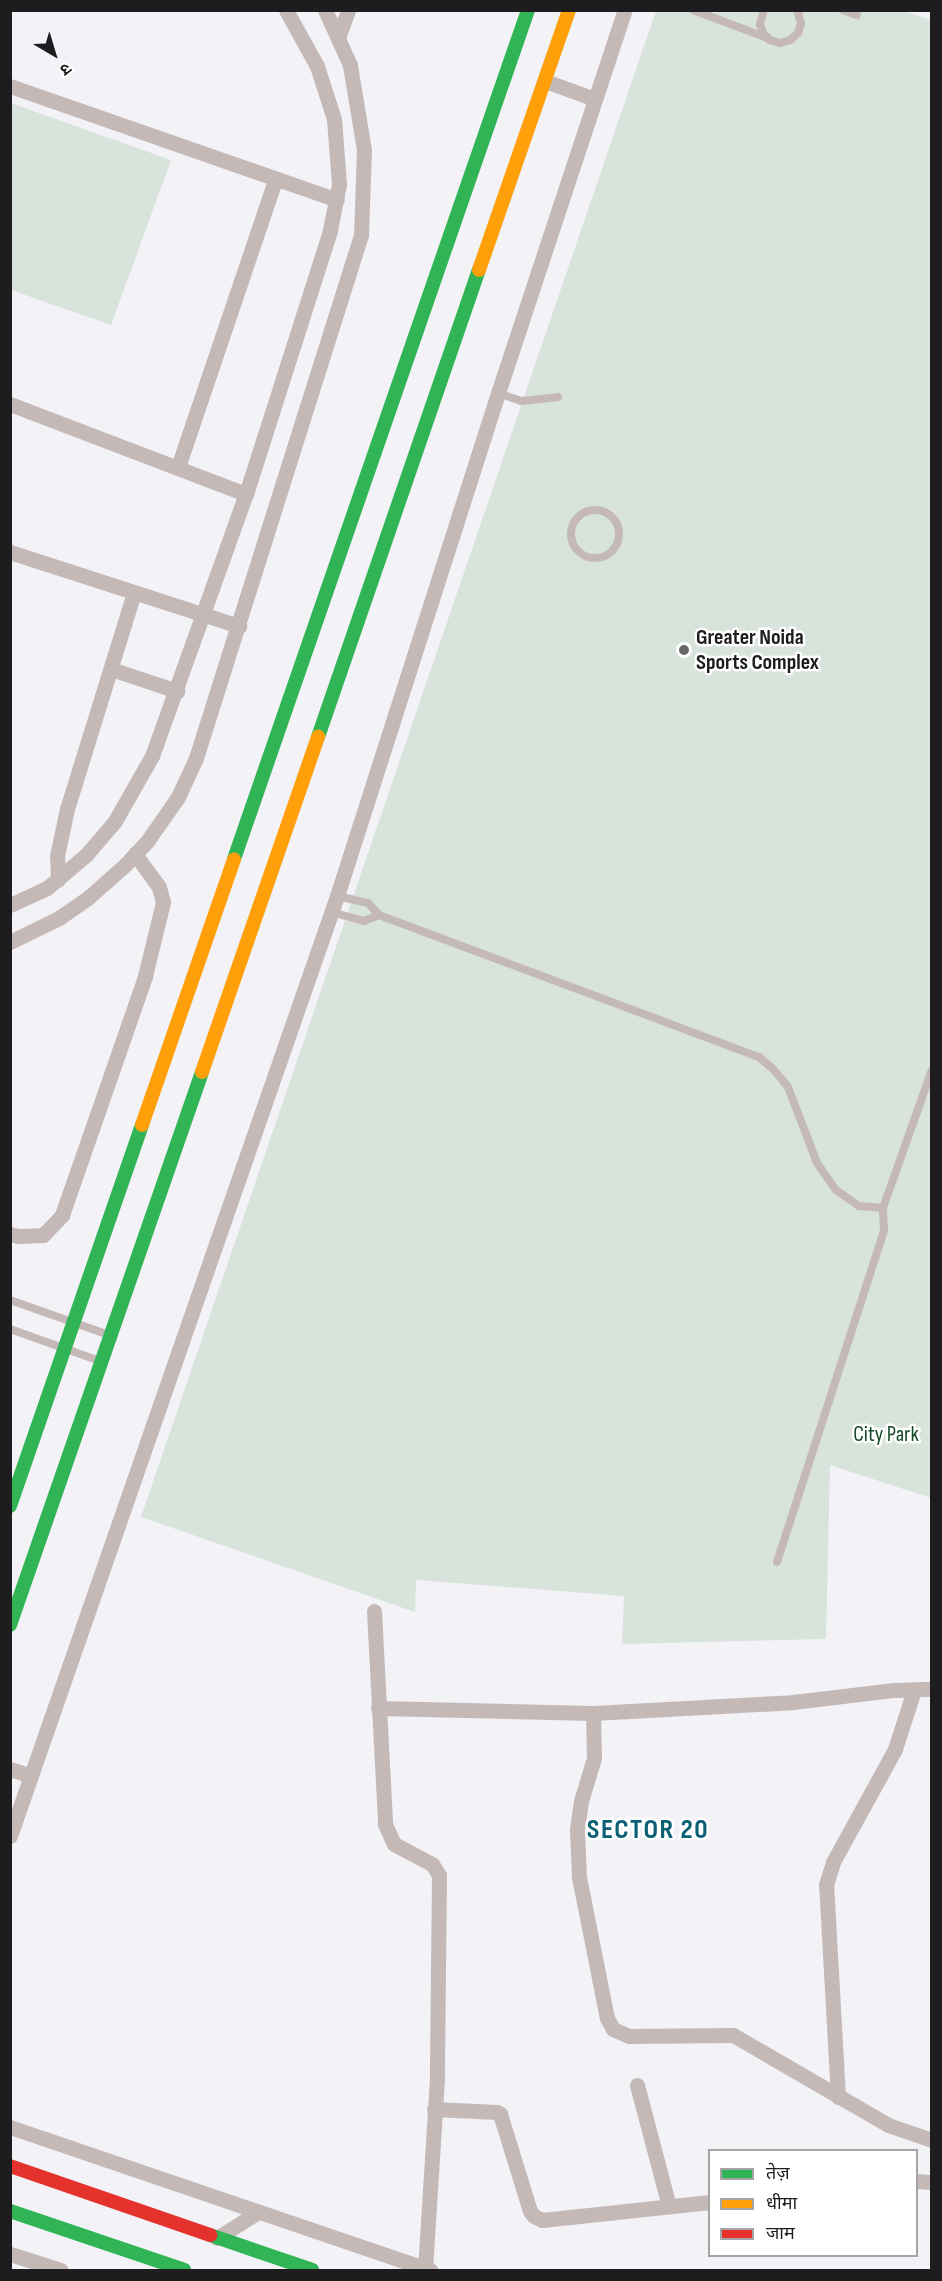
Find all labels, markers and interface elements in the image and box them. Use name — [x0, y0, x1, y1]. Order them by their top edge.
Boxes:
north arrow — [24, 24, 84, 84]
text: उ — [56, 58, 75, 79]
place label: Greater Noida Sports Complex — [696, 624, 819, 676]
marker: Greater Noida Sports Complex — [677, 643, 691, 657]
park label: City Park — [853, 1422, 919, 1448]
district label: SECTOR 20 — [587, 1813, 709, 1847]
legend — [708, 2149, 918, 2257]
text: तेज़ — [766, 2163, 790, 2184]
text: धीमा — [766, 2193, 797, 2214]
text: जाम — [766, 2223, 795, 2244]

